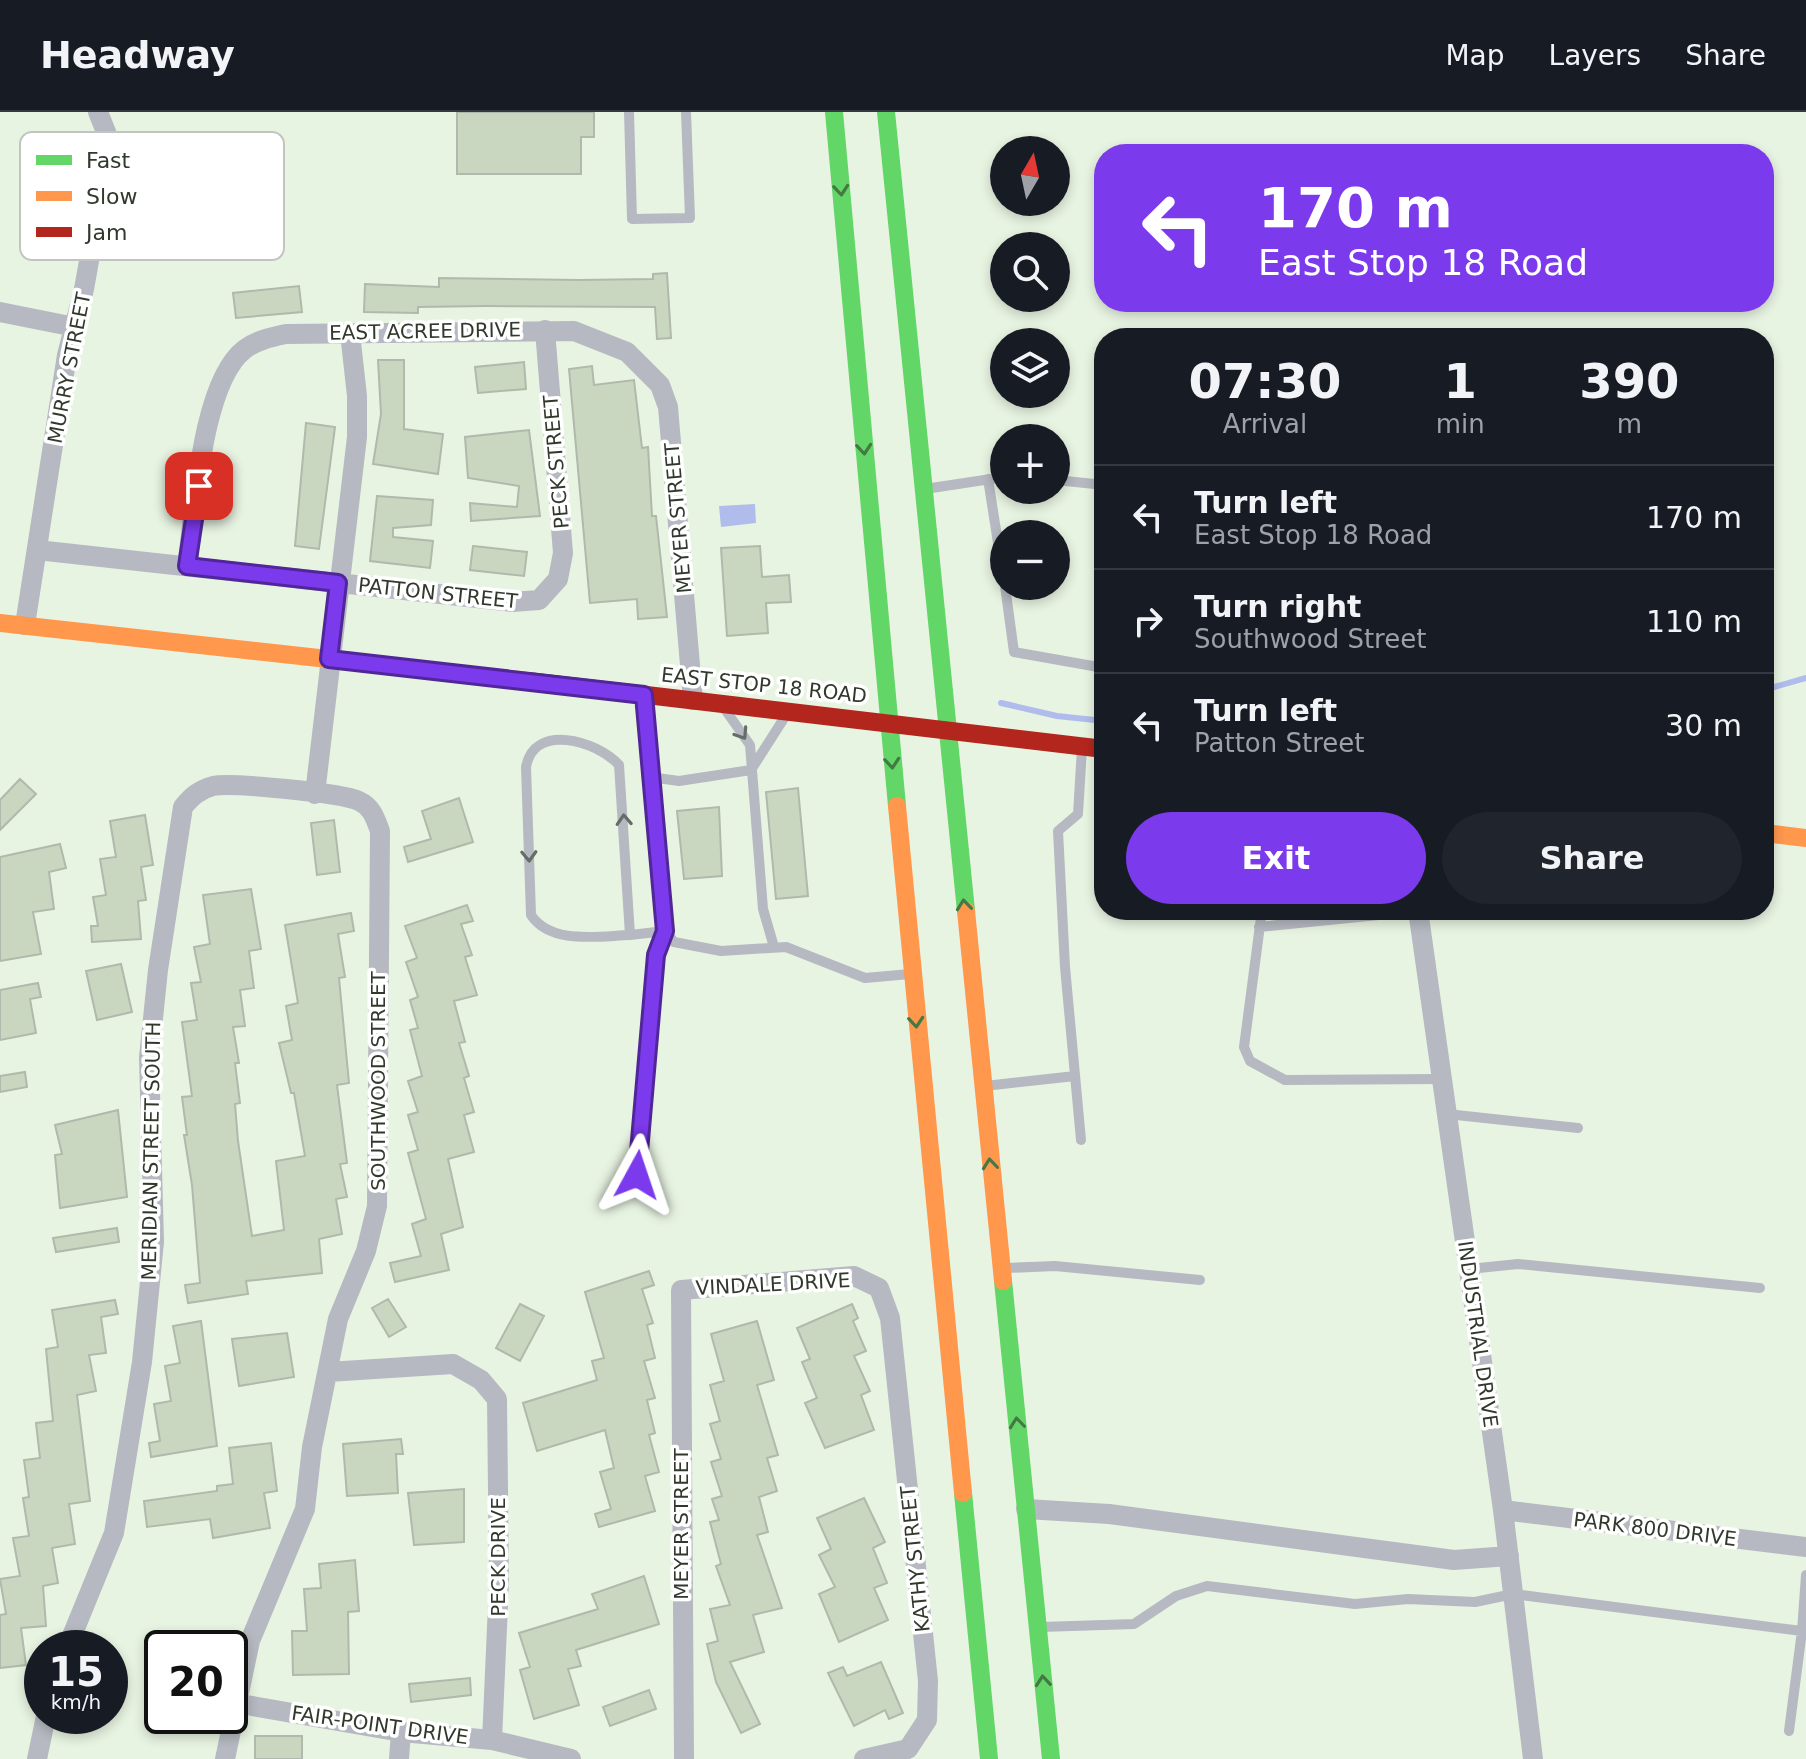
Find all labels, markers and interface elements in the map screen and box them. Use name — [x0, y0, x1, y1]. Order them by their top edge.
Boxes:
text: Headway — [40, 33, 235, 77]
text: Map — [1445, 39, 1505, 72]
text: Layers — [1549, 39, 1641, 72]
text: Share — [1685, 39, 1766, 72]
legend — [20, 132, 284, 260]
north arrow — [990, 136, 1070, 216]
map controls — [990, 136, 1070, 600]
text: Fast — [86, 148, 131, 173]
text: 170 m — [1258, 175, 1453, 240]
icon: left — [1126, 176, 1230, 280]
text: Slow — [86, 184, 138, 209]
one-way arrow — [832, 184, 849, 197]
text: Jam — [84, 220, 127, 245]
button: search — [990, 232, 1070, 312]
text: East Stop 18 Road — [1258, 242, 1588, 283]
street label: MURRY STREET — [43, 290, 96, 446]
street label: EAST ACREE DRIVE — [329, 317, 521, 345]
button: layers — [990, 328, 1070, 408]
text: 07:30 — [1188, 353, 1341, 409]
text: 1 — [1444, 353, 1477, 409]
text: 390 — [1579, 353, 1679, 409]
street label: PECK STREET — [538, 393, 574, 530]
text: Arrival — [1223, 409, 1307, 439]
text: min — [1436, 409, 1485, 439]
text: m — [1617, 409, 1642, 439]
button: + — [990, 424, 1070, 504]
street label: MEYER STREET — [659, 441, 697, 594]
one-way arrow — [855, 443, 872, 456]
pin — [165, 452, 233, 520]
icon: arrive — [177, 464, 221, 508]
text: Turn left — [1194, 485, 1337, 520]
icon: left — [1126, 495, 1170, 539]
text: 170 m — [1646, 500, 1742, 535]
button: − — [990, 520, 1070, 600]
text: East Stop 18 Road — [1194, 520, 1432, 550]
street label: PATTON STREET — [357, 573, 520, 613]
text: Turn right — [1194, 589, 1361, 624]
icon: right — [1126, 599, 1170, 643]
text: 110 m — [1646, 604, 1742, 639]
text: Southwood Street — [1194, 624, 1426, 654]
street label: EAST STOP 18 ROAD — [660, 662, 868, 708]
text: Turn left — [1194, 693, 1337, 728]
icon: left — [1126, 703, 1170, 747]
text: 30 m — [1665, 708, 1742, 743]
one-way arrow — [733, 725, 748, 740]
text: Patton Street — [1194, 728, 1365, 758]
one-way arrow — [883, 757, 900, 770]
button: Exit — [1126, 812, 1426, 904]
button: Share — [1442, 812, 1742, 904]
one-way arrow — [616, 813, 633, 826]
one-way arrow — [520, 850, 537, 863]
one-way arrow — [956, 898, 973, 911]
street label: SOUTHWOOD STREET — [366, 970, 390, 1191]
one-way arrow — [907, 1016, 924, 1029]
street label: MERIDIAN STREET SOUTH — [137, 1021, 165, 1281]
position arrow — [595, 1133, 679, 1217]
one-way arrow — [982, 1157, 999, 1170]
street label: INDUSTRIAL DRIVE — [1453, 1239, 1503, 1429]
street label: VINDALE DRIVE — [695, 1268, 851, 1300]
one-way arrow — [1008, 1416, 1025, 1429]
street label: MEYER STREET — [669, 1448, 693, 1600]
street label: KATHY STREET — [895, 1484, 935, 1633]
street label: PECK DRIVE — [486, 1497, 510, 1617]
street label: PARK 800 DRIVE — [1572, 1507, 1738, 1551]
speed limit sign: 20 — [144, 1630, 248, 1734]
text: 15 — [48, 1649, 104, 1695]
one-way arrow — [1035, 1674, 1052, 1687]
text: km/h — [51, 1690, 101, 1714]
street label: FAIR-POINT DRIVE — [290, 1701, 470, 1749]

